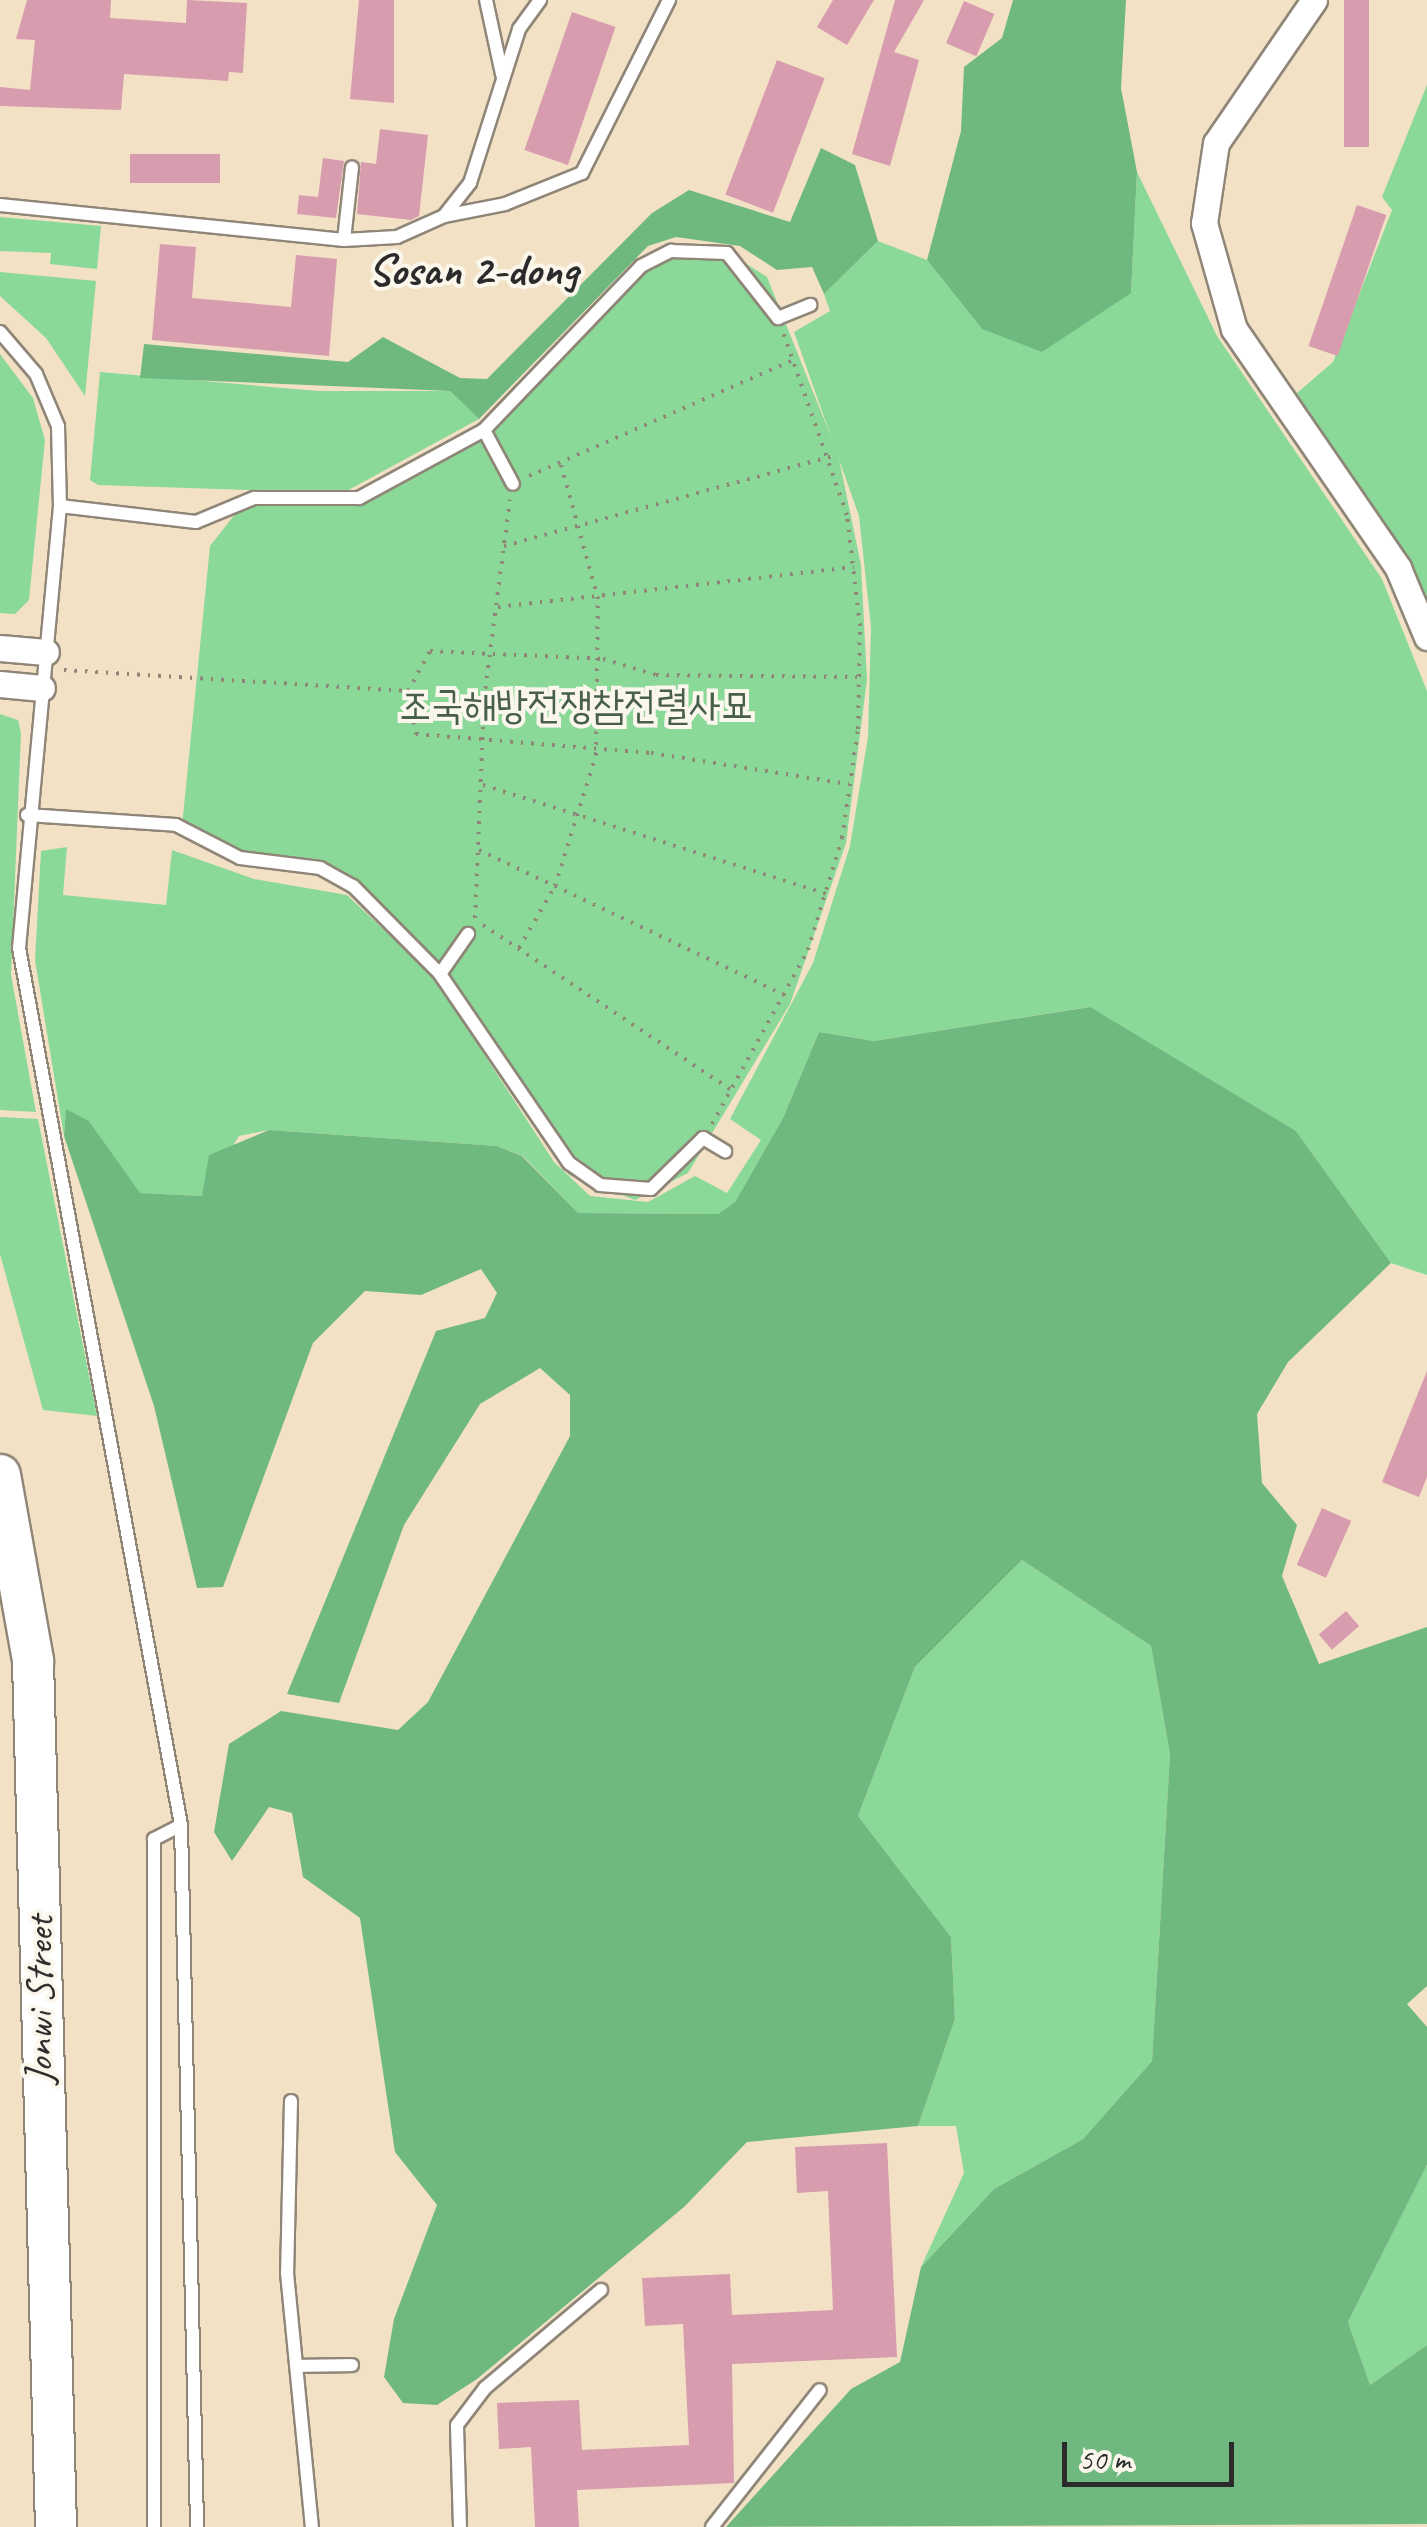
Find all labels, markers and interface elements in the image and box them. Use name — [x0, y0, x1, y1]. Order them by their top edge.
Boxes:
district label: Sosan 2-dong — [368, 243, 578, 297]
park label: 조국해방전쟁참전렬사묘 — [399, 681, 753, 729]
street label: Jonwi Street — [15, 1916, 63, 2084]
scale bar — [1067, 2422, 1240, 2484]
text: 50 m — [1079, 2440, 1130, 2478]

